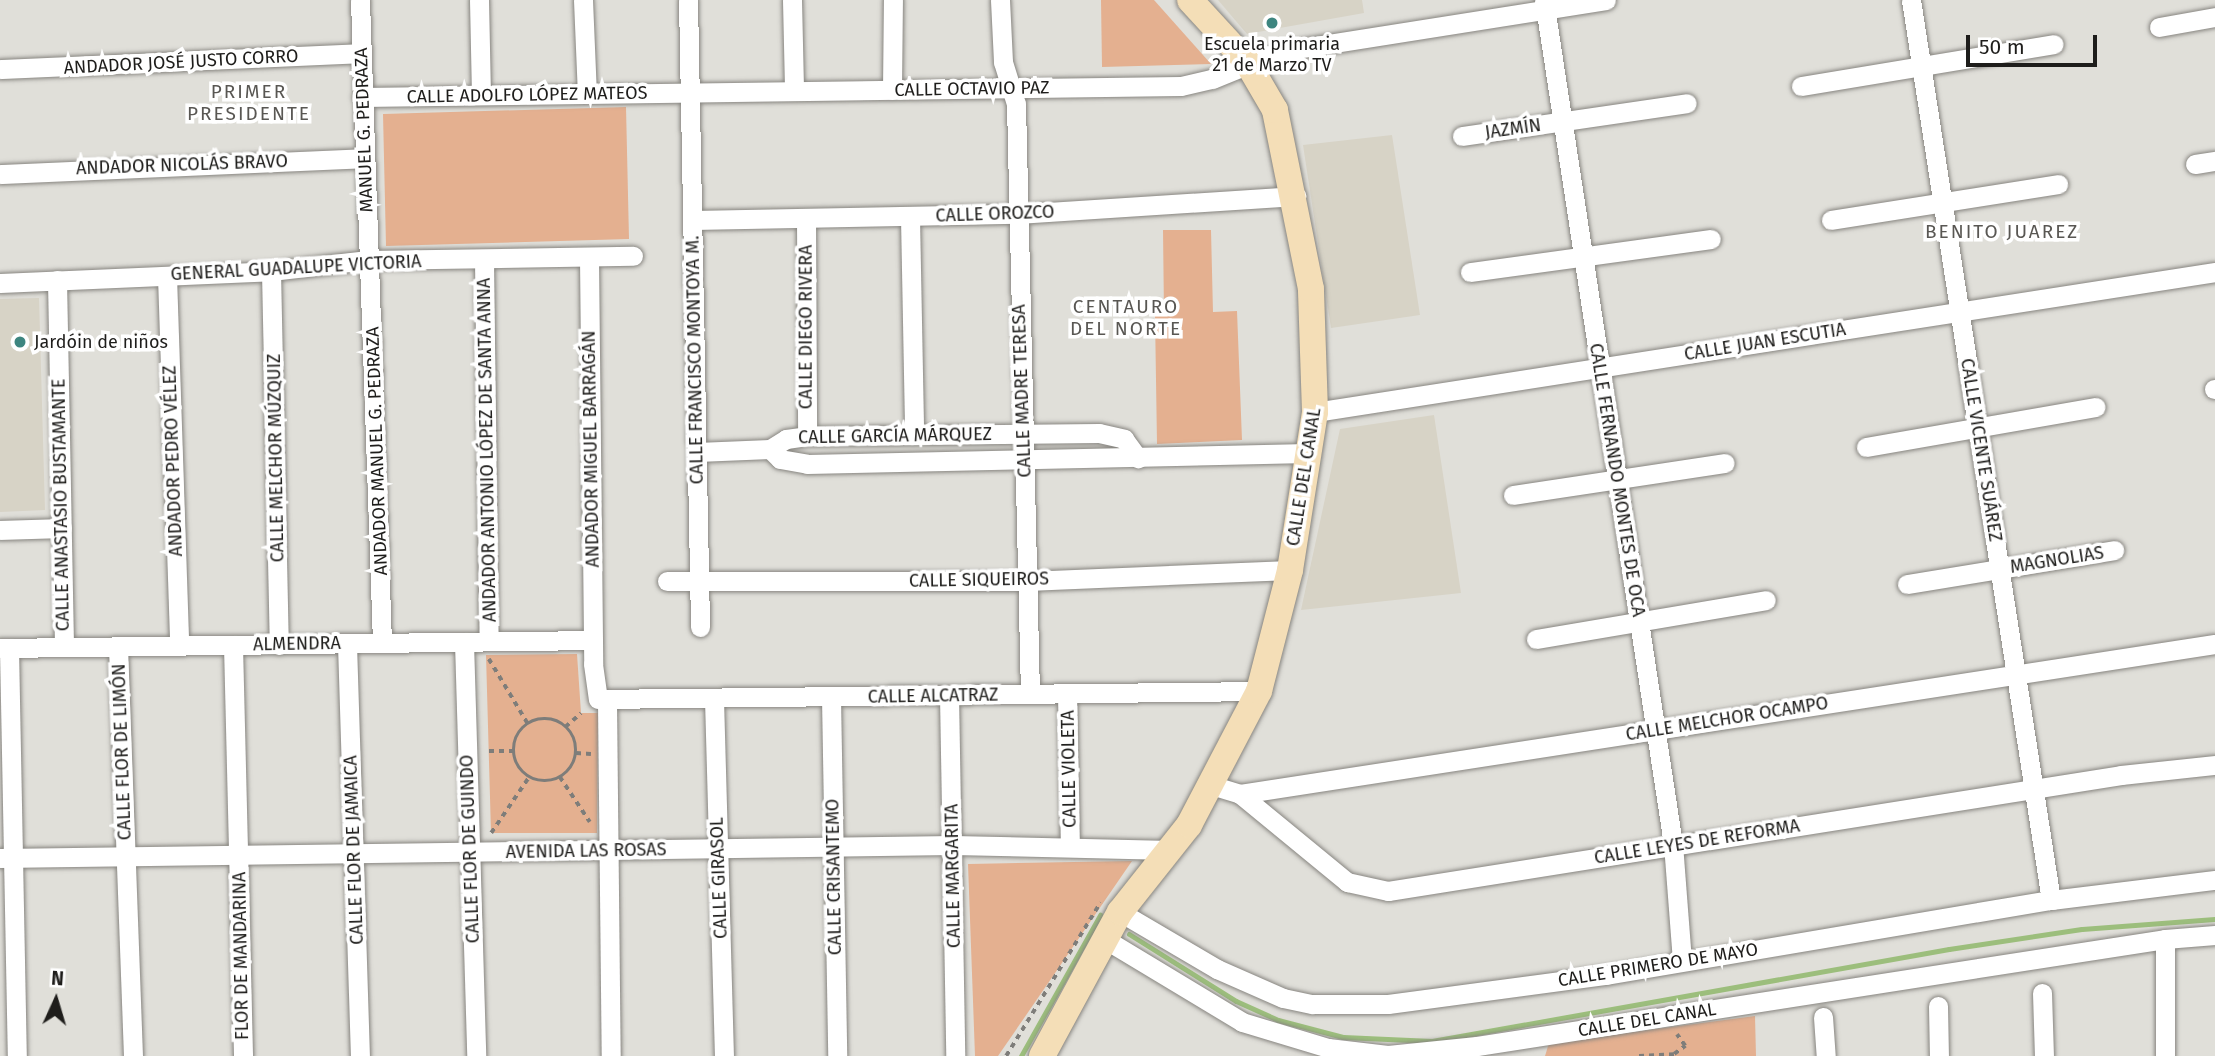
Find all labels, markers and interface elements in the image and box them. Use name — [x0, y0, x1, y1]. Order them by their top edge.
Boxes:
marker: Escuela primaria 21 de Marzo TV — [1264, 15, 1280, 31]
scale bar — [1970, 21, 2101, 65]
place label: Escuela primaria 21 de Marzo TV — [1204, 34, 1340, 76]
text: 50 m — [1979, 34, 2025, 60]
street label: ANDADOR JOSÉ JUSTO CORRO — [63, 45, 299, 79]
street label: MANUEL G. PEDRAZA — [350, 47, 378, 213]
street label: CALLE OCTAVIO PAZ — [894, 77, 1050, 101]
district label: PRIMER PRESIDENTE — [188, 81, 310, 125]
street label: CALLE ADOLFO LÓPEZ MATEOS — [406, 82, 648, 108]
street label: JAZMÍN — [1483, 114, 1543, 144]
street label: ANDADOR NICOLÁS BRAVO — [76, 151, 288, 179]
street label: CALLE OROZCO — [935, 201, 1055, 227]
district label: BENITO JUAREZ — [1927, 221, 2077, 243]
street label: CALLE FRANCISCO MONTOYA M. — [682, 235, 708, 485]
street label: CALLE DIEGO RIVERA — [795, 245, 817, 409]
street label: GENERAL GUADALUPE VICTORIA — [170, 251, 422, 285]
street label: ANDADOR ANTONIO LÓPEZ DE SANTA ANNA — [473, 278, 501, 622]
district label: CENTAURO DEL NORTE — [1071, 296, 1181, 340]
street label: CALLE MADRE TERESA — [1008, 304, 1036, 478]
street label: CALLE JUAN ESCUTIA — [1683, 319, 1847, 365]
street label: ANDADOR MANUEL G. PEDRAZA — [362, 326, 392, 576]
street label: ANDADOR MIGUEL BARRAGÁN — [578, 330, 604, 568]
place label: Jardóin de niños — [34, 331, 168, 353]
marker: Jardóin de niños — [12, 334, 28, 350]
street label: CALLE FERNANDO MONTES DE OCA — [1585, 342, 1649, 618]
street label: CALLE MELCHOR MÚZQUIZ — [263, 353, 289, 563]
street label: CALLE VICENTE SUÁREZ — [1956, 357, 2006, 543]
street label: ANDADOR PEDRO VÉLEZ — [159, 365, 187, 557]
street label: CALLE ANASTASIO BUSTAMANTE — [48, 379, 74, 631]
street label: CALLE DEL CANAL — [1282, 406, 1326, 548]
street label: CALLE GARCÍA MÁRQUEZ — [798, 424, 992, 448]
street label: MAGNOLIAS — [2009, 542, 2105, 578]
street label: CALLE SIQUEIROS — [909, 568, 1049, 592]
street label: ALMENDRA — [253, 632, 341, 656]
street label: CALLE FLOR DE LIMÓN — [108, 663, 136, 841]
street label: CALLE ALCATRAZ — [868, 684, 998, 708]
street label: CALLE MELCHOR OCAMPO — [1624, 692, 1830, 746]
street label: CALLE VIOLETA — [1057, 710, 1081, 828]
street label: CALLE FLOR DE GUINDO — [456, 754, 484, 944]
street label: CALLE FLOR DE JAMAICA — [340, 755, 368, 945]
street label: CALLE CRISANTEMO — [822, 799, 846, 955]
street label: CALLE MARGARITA — [941, 804, 965, 948]
street label: CALLE LEYES DE REFORMA — [1593, 815, 1801, 869]
street label: CALLE GIRASOL — [706, 817, 732, 939]
street label: AVENIDA LAS ROSAS — [505, 839, 667, 863]
street label: FLOR DE MANDARINA — [229, 872, 253, 1040]
street label: CALLE PRIMERO DE MAYO — [1556, 939, 1760, 991]
north arrow — [21, 965, 91, 1035]
text: N — [50, 967, 65, 990]
street label: CALLE DEL CANAL — [1576, 998, 1718, 1042]

